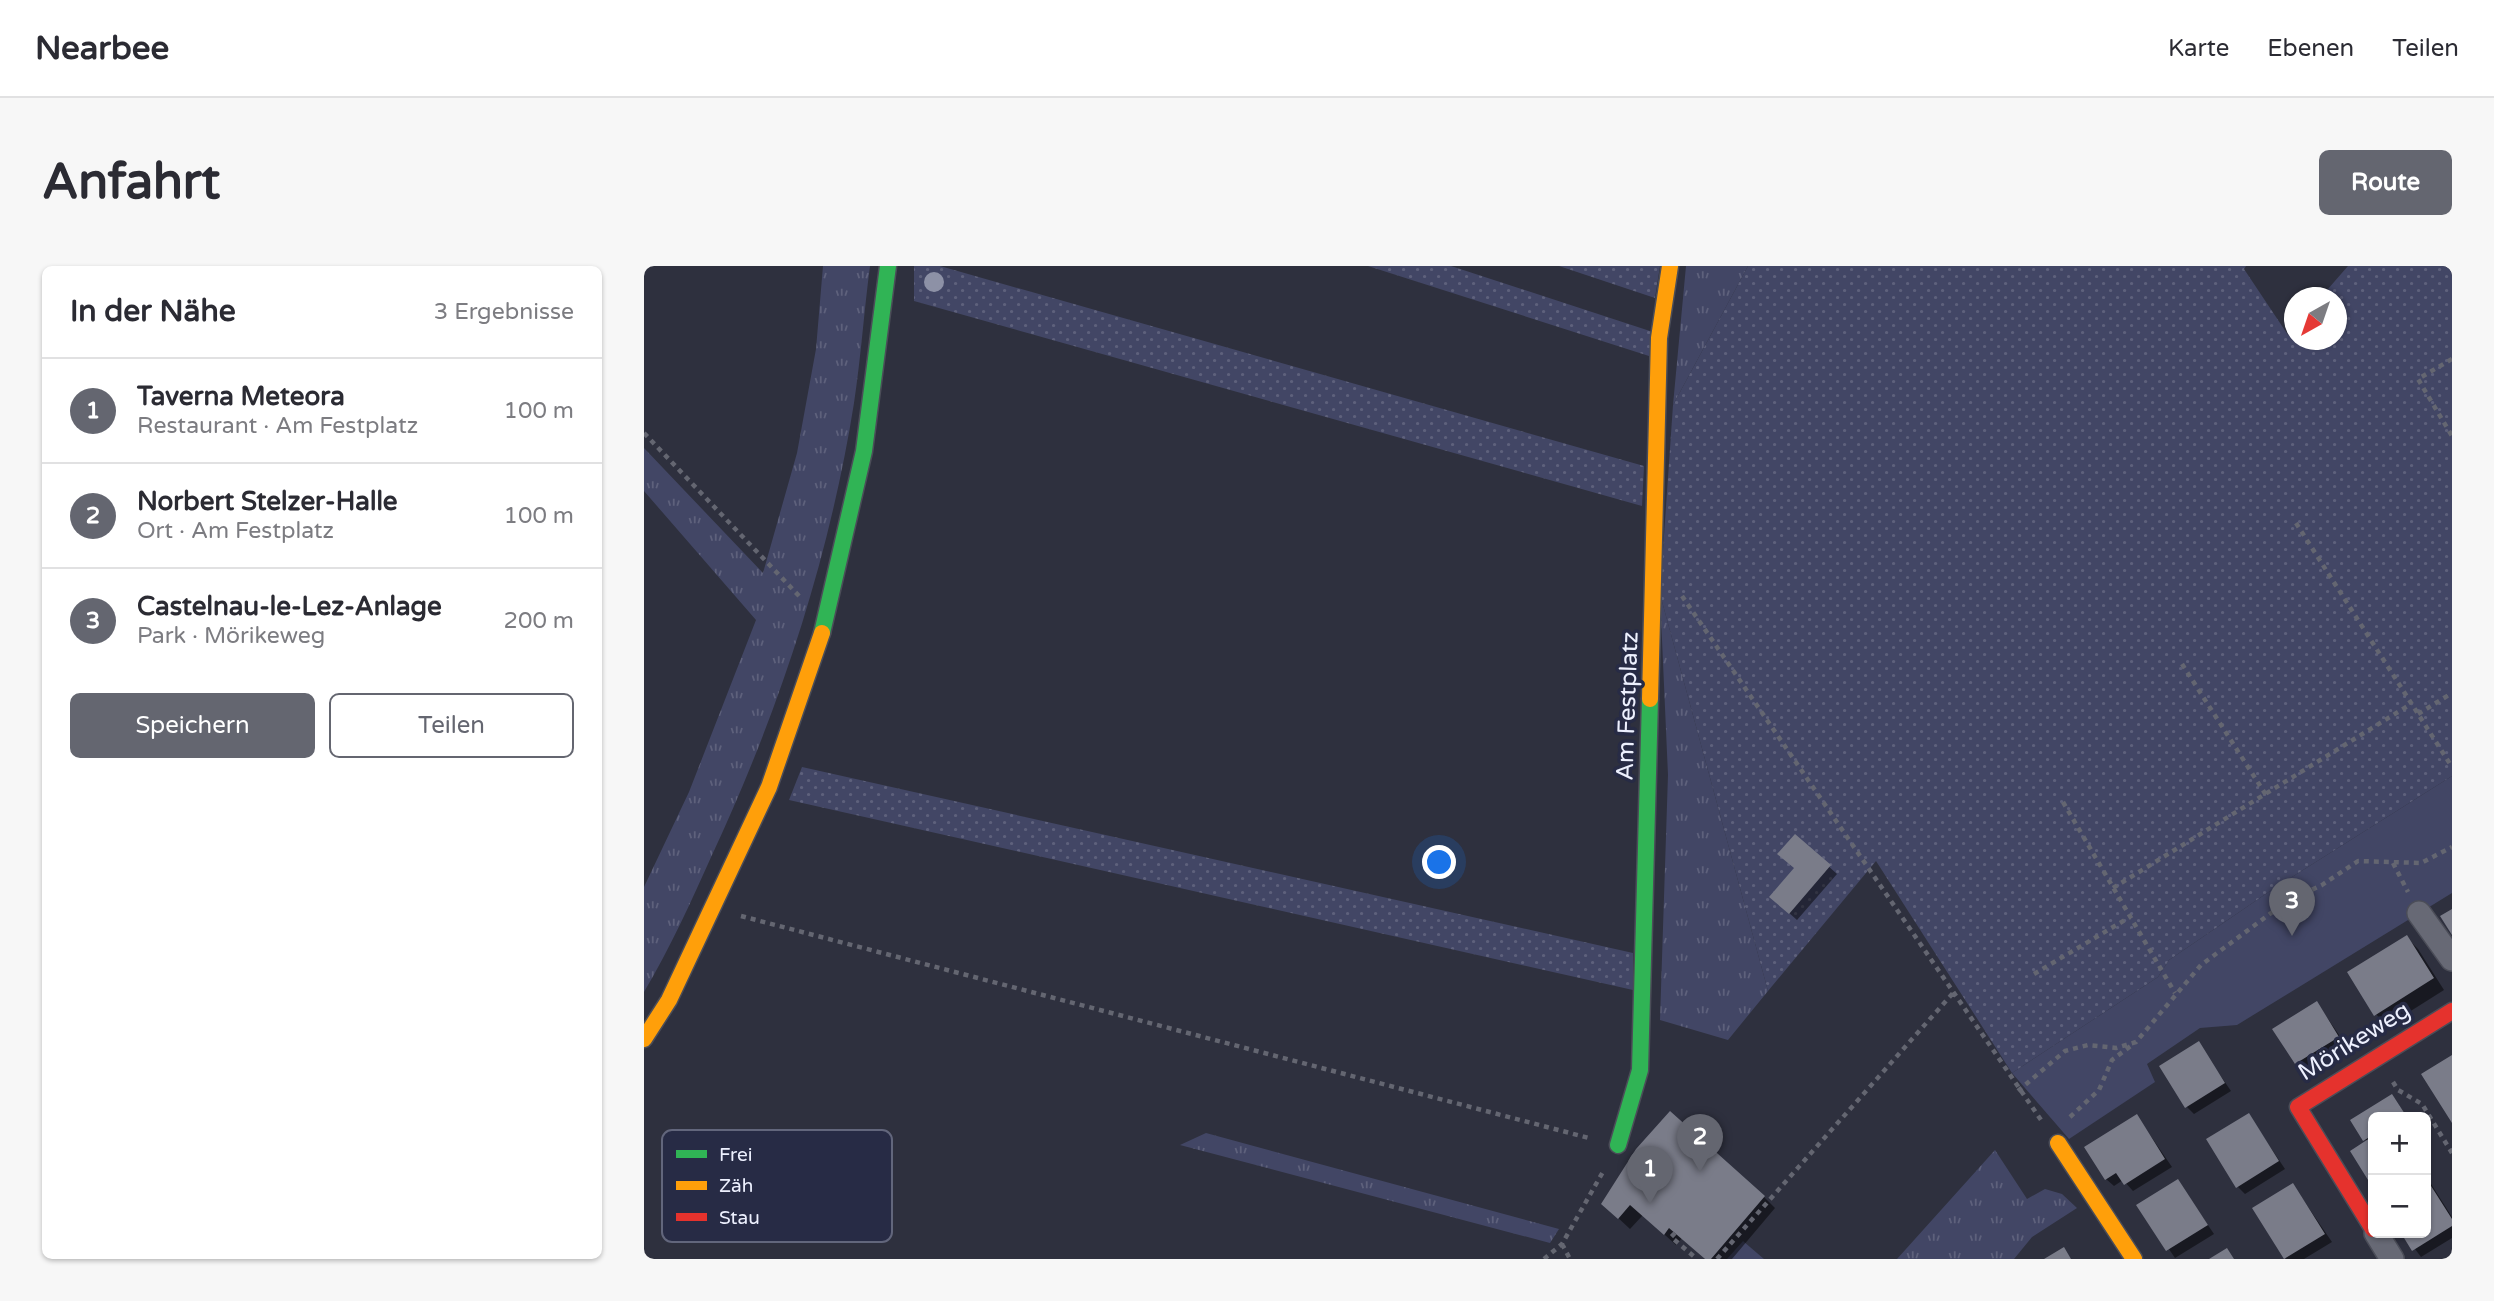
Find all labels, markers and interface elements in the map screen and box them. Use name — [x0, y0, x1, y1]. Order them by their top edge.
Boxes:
text: Nearbee — [35, 29, 169, 68]
text: Karte — [2168, 34, 2229, 63]
text: Ebenen — [2267, 34, 2354, 63]
text: Teilen — [2392, 34, 2459, 63]
button: Route — [2319, 150, 2452, 215]
text: Anfahrt — [42, 153, 220, 212]
north arrow — [2284, 287, 2347, 350]
text: In der Nähe — [70, 293, 236, 330]
text: 3 Ergebnisse — [434, 298, 574, 326]
text: Taverna Meteora — [137, 381, 345, 412]
text: 1 — [86, 397, 100, 425]
text: 100 m — [504, 397, 574, 425]
text: Restaurant · Am Festplatz — [137, 412, 418, 440]
text: Norbert Stelzer-Halle — [137, 486, 398, 517]
text: 2 — [86, 502, 100, 530]
text: 100 m — [504, 502, 574, 530]
text: Ort · Am Festplatz — [137, 517, 334, 545]
text: Castelnau-le-Lez-Anlage — [137, 591, 442, 622]
text: 3 — [86, 607, 100, 635]
text: 200 m — [504, 607, 574, 635]
text: Park · Mörikeweg — [137, 622, 325, 650]
street label: Am Festplatz — [1610, 631, 1645, 781]
button: Speichern — [70, 693, 315, 758]
button: Teilen — [329, 693, 574, 758]
your location — [1422, 845, 1456, 879]
pin: 3 — [2269, 878, 2315, 936]
street label: Mörikeweg — [2293, 996, 2416, 1087]
map controls — [2368, 1112, 2431, 1238]
button: + — [2368, 1112, 2431, 1175]
pin: 2 — [1677, 1114, 1723, 1172]
legend — [662, 1130, 892, 1242]
text: Frei — [719, 1144, 753, 1166]
pin: 1 — [1627, 1146, 1673, 1204]
text: Zäh — [719, 1175, 753, 1197]
button: − — [2368, 1175, 2431, 1238]
text: Stau — [719, 1207, 760, 1229]

